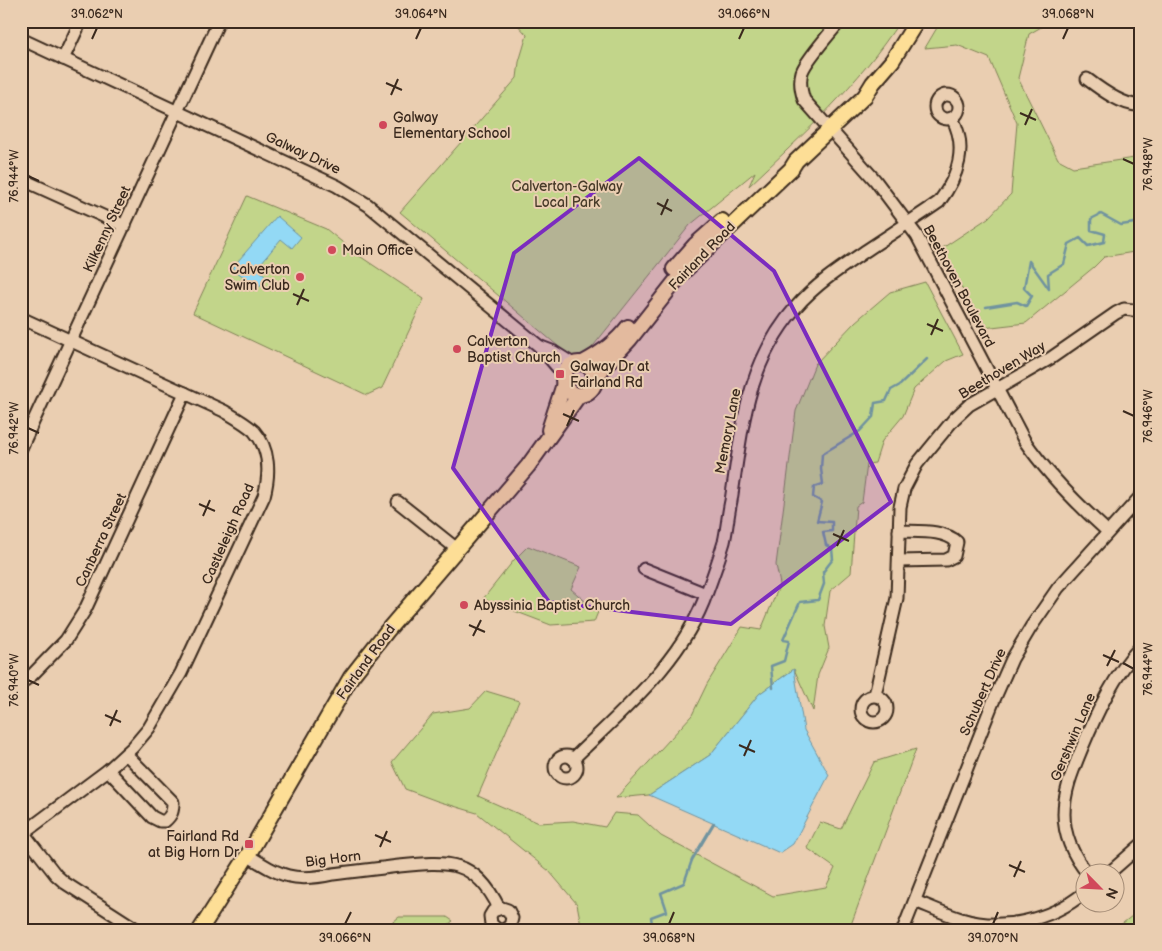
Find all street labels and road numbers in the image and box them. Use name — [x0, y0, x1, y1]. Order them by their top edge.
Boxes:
street label: Galway Drive — [263, 128, 343, 178]
street label: Kilkenny Street — [80, 182, 135, 275]
street label: Fairland Road — [665, 218, 739, 294]
street label: Beethoven Boulevard — [919, 222, 999, 350]
street label: Beethoven Way — [955, 337, 1049, 403]
street label: Memory Lane — [711, 387, 745, 475]
street label: Castleleigh Road — [198, 481, 258, 587]
street label: Canberra Street — [72, 490, 131, 590]
street label: Fairland Road — [333, 621, 399, 703]
street label: Schubert Drive — [956, 646, 1010, 738]
street label: Gershwin Lane — [1047, 690, 1099, 784]
street label: Big Horn — [304, 847, 362, 871]

